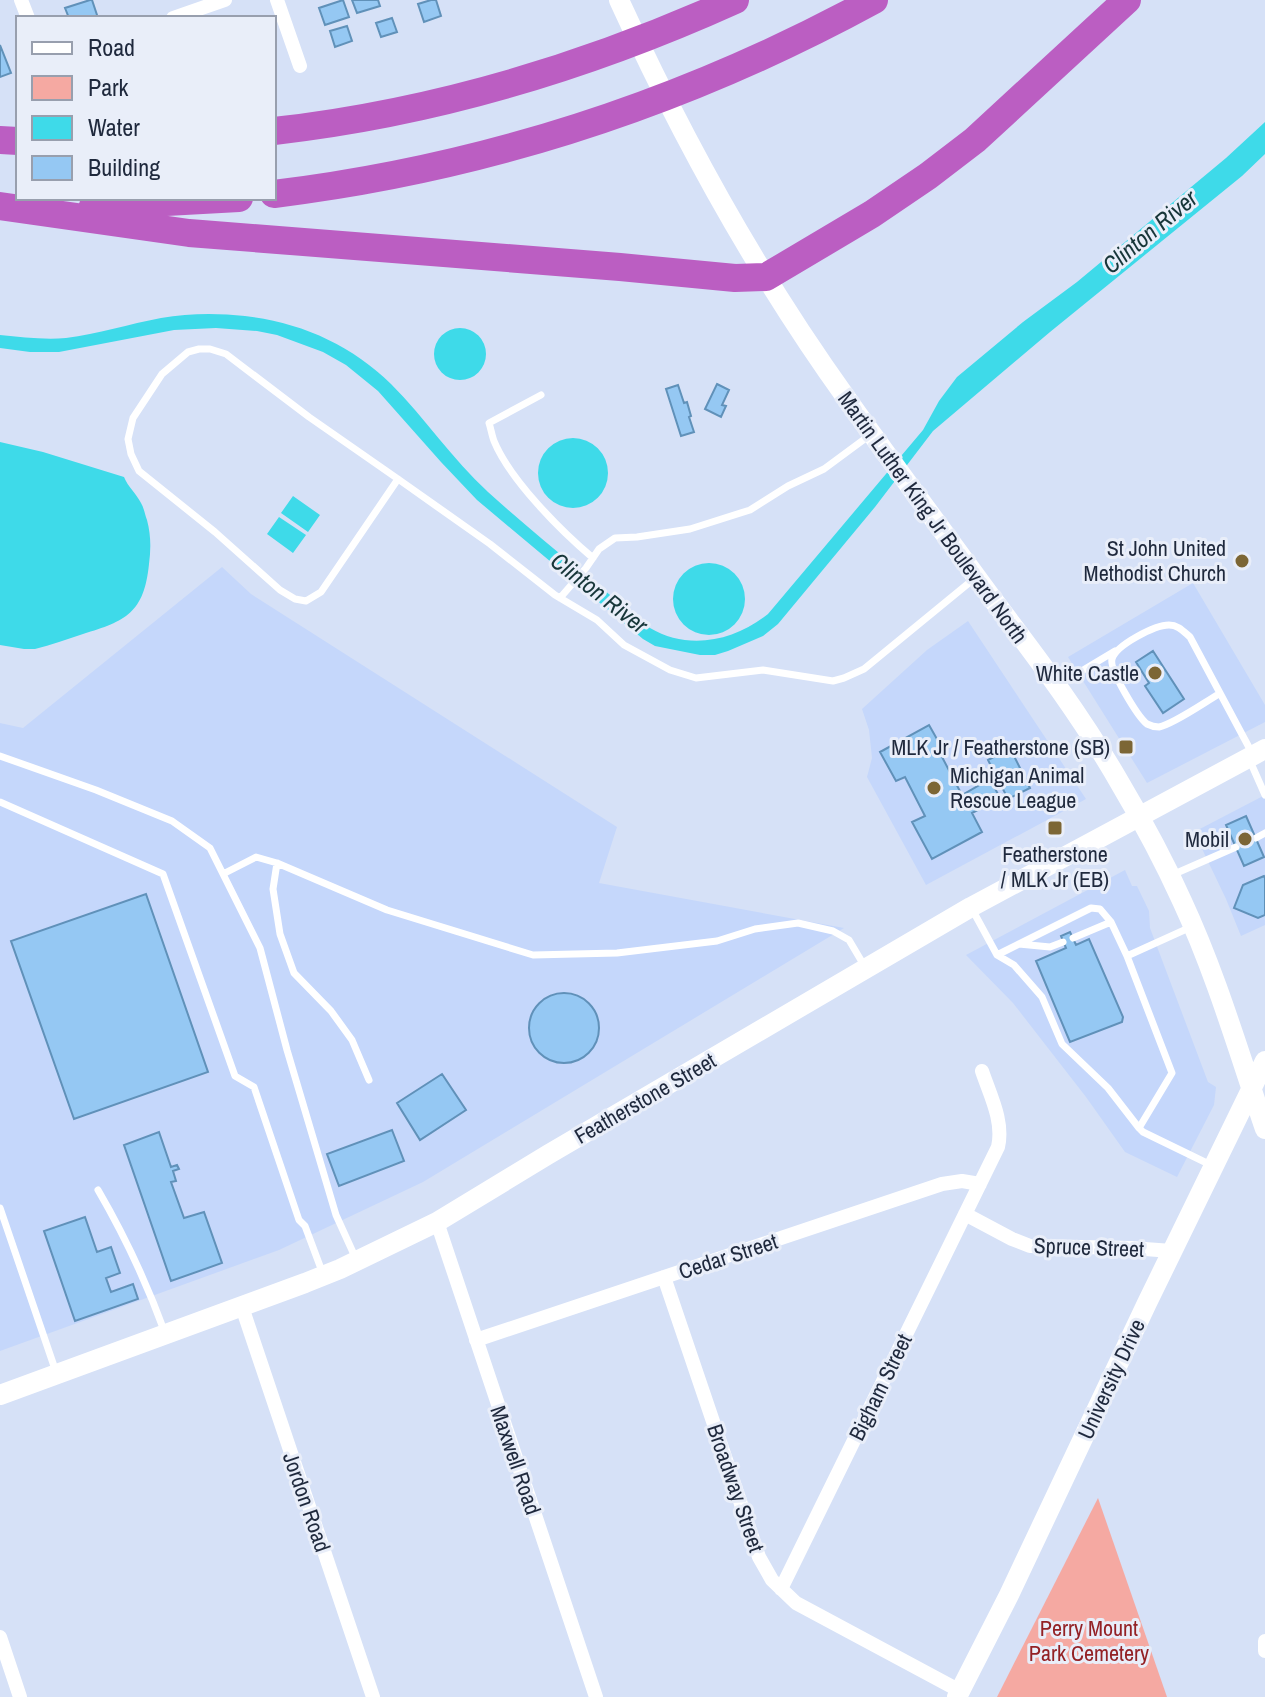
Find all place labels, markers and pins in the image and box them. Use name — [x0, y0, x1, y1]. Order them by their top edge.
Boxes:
place label: St John United Methodist Church — [1084, 533, 1226, 588]
marker: St John United Methodist Church — [1233, 552, 1251, 570]
place label: White Castle — [1036, 658, 1139, 688]
marker: White Castle — [1146, 664, 1164, 682]
place label: MLK Jr / Featherstone (SB) — [891, 732, 1110, 762]
marker: MLK Jr / Featherstone (SB) — [1117, 738, 1135, 756]
place label: Michigan Animal Rescue League — [950, 760, 1084, 815]
marker: Michigan Animal Rescue League — [925, 779, 943, 797]
marker: Featherstone / MLK Jr (EB) — [1046, 819, 1064, 837]
place label: Mobil — [1185, 824, 1229, 854]
marker: Mobil — [1236, 830, 1254, 848]
place label: Featherstone / MLK Jr (EB) — [1001, 839, 1109, 894]

